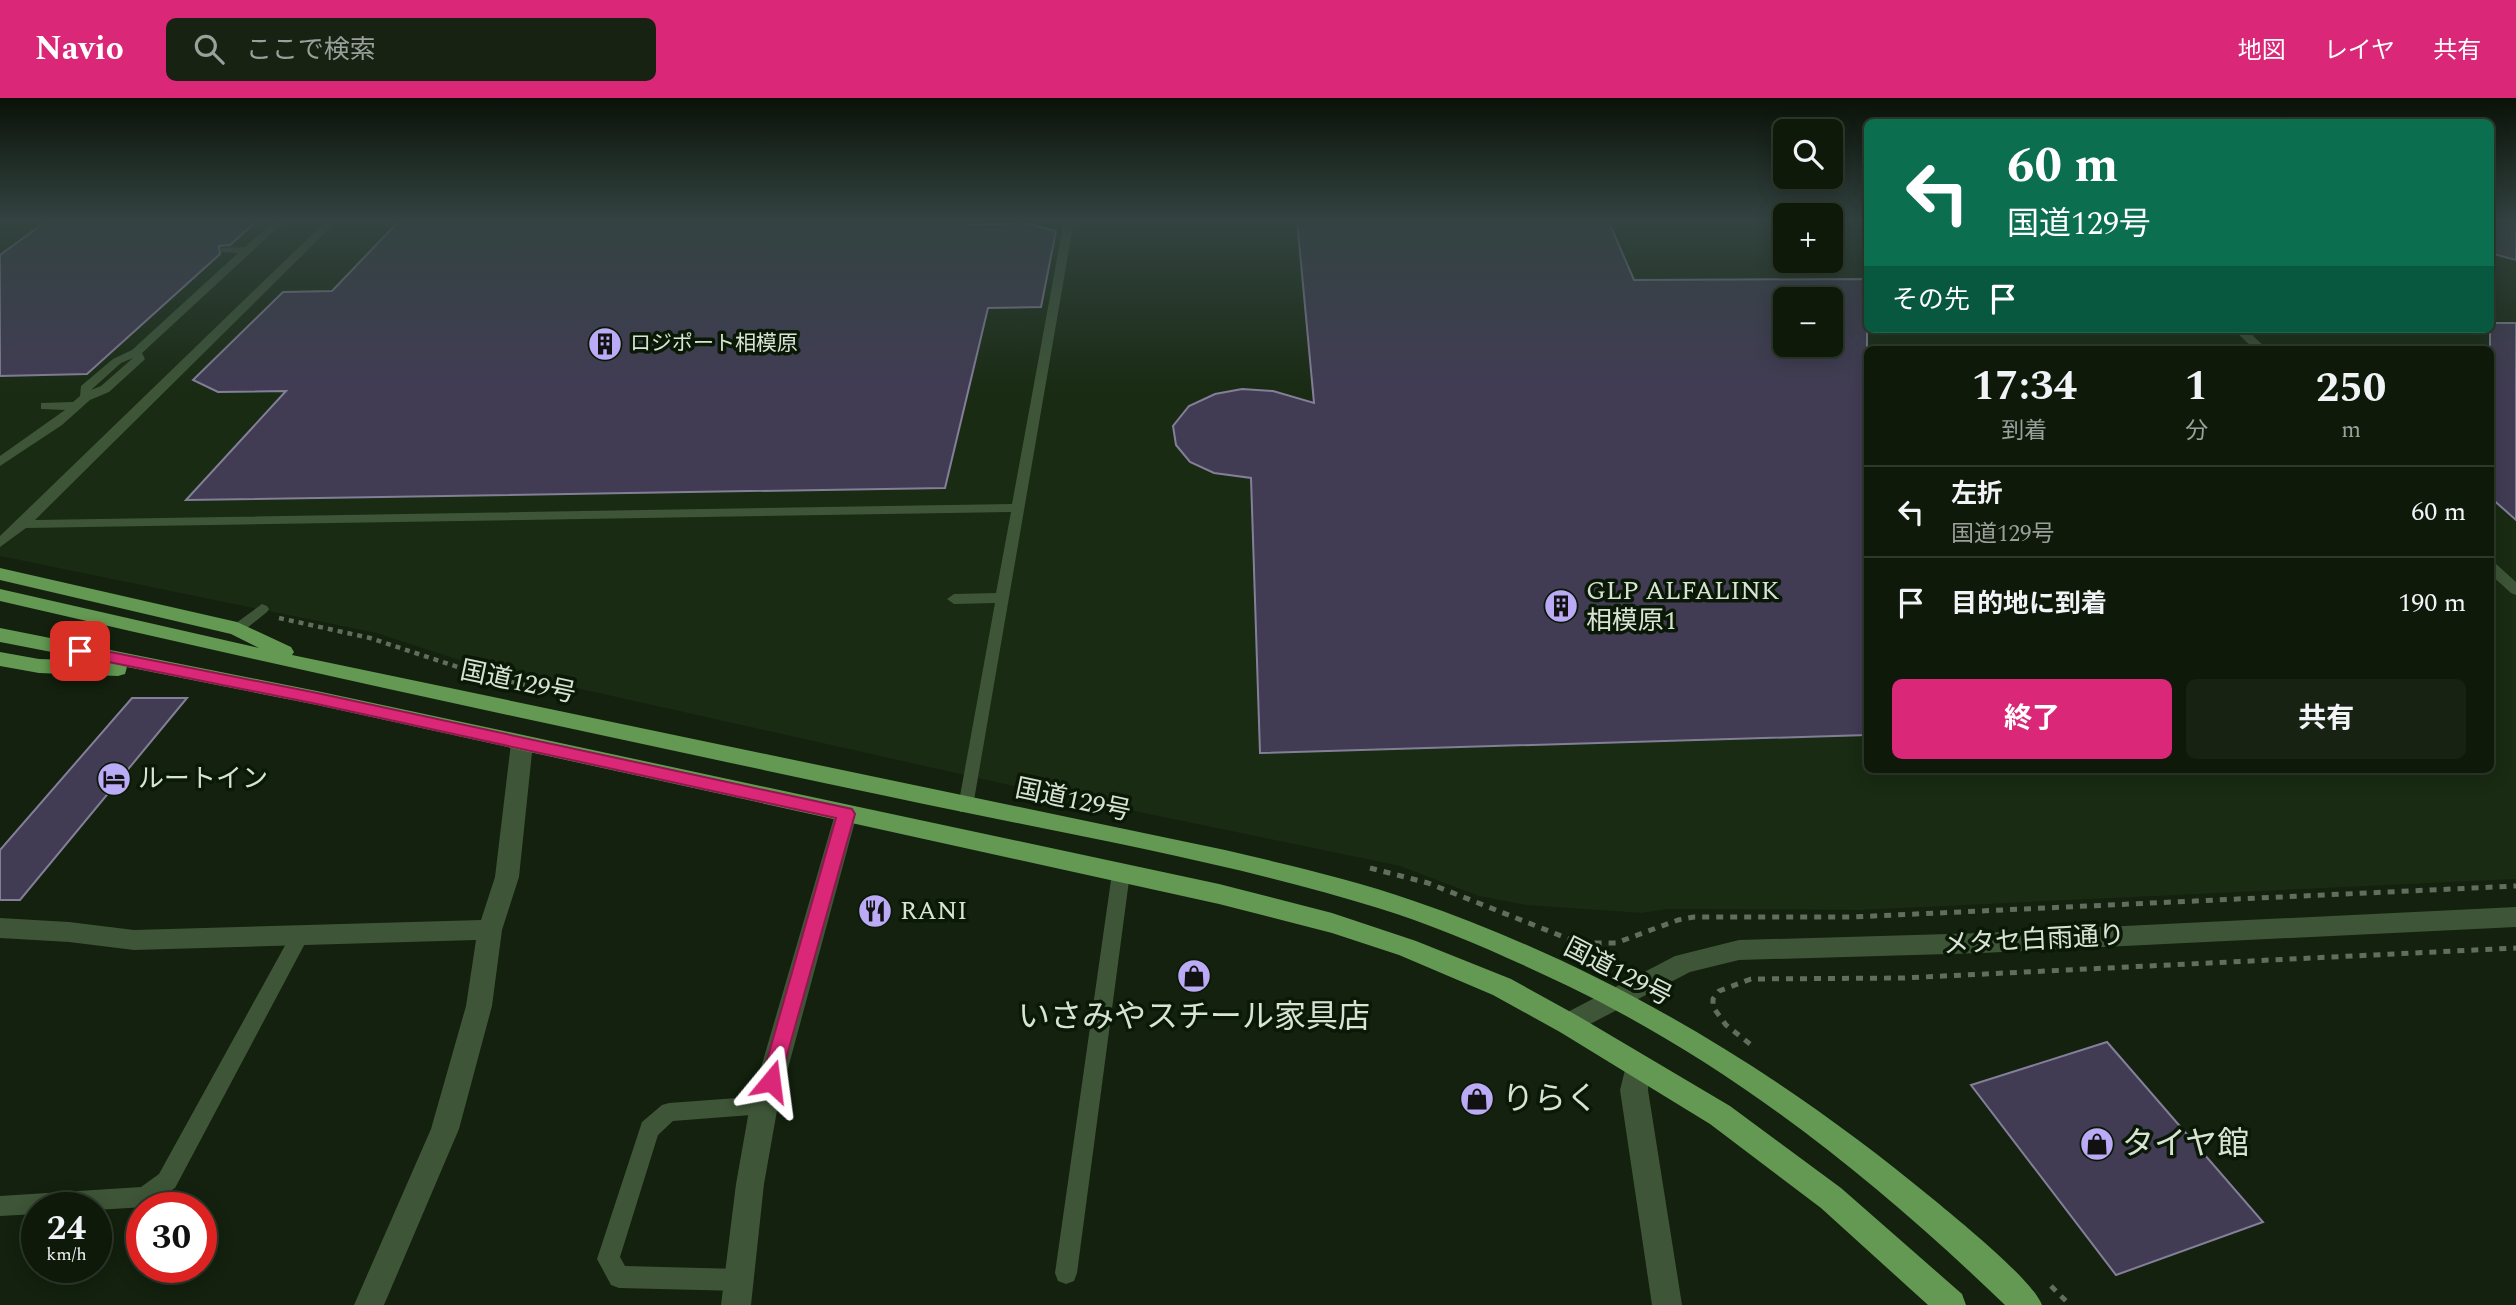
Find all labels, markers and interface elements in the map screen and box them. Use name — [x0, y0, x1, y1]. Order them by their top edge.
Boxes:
search box — [166, 18, 656, 81]
text: Navio — [35, 24, 124, 74]
icon: search — [190, 30, 228, 68]
text: ここで検索 — [246, 30, 376, 70]
text: 地図 — [2238, 33, 2286, 69]
text: レイヤ — [2324, 33, 2395, 69]
text: 共有 — [2433, 33, 2481, 69]
map controls — [1773, 119, 1843, 357]
button: search — [1773, 119, 1843, 189]
text: 60 m — [2007, 129, 2118, 204]
icon: left — [1892, 147, 1983, 238]
text: 国道129号 — [2007, 200, 2151, 249]
button: + — [1773, 203, 1843, 273]
text: その先 — [1892, 280, 1970, 320]
icon: arrive — [1984, 280, 2022, 318]
button: − — [1773, 287, 1843, 357]
building icon: ロジポート相模原 — [586, 325, 624, 363]
place label: ロジポート相模原 — [630, 328, 798, 360]
text: 17:34 — [1972, 355, 2077, 418]
text: 1 — [2185, 355, 2208, 418]
text: 250 — [2316, 357, 2386, 420]
text: m — [2341, 413, 2361, 448]
text: 到着 — [2001, 414, 2047, 449]
text: 分 — [2185, 414, 2208, 449]
text: 左折 — [1951, 474, 2003, 514]
text: 60 m — [2411, 492, 2466, 532]
icon: left — [1892, 493, 1930, 531]
text: 国道129号 — [1951, 517, 2055, 552]
place label: GLP ALFALINK 相模原1 — [1586, 571, 1780, 641]
text: 190 m — [2398, 583, 2466, 623]
icon: arrive — [1892, 584, 1930, 622]
text: 目的地に到着 — [1951, 584, 2107, 624]
building icon: GLP ALFALINK 相模原1 — [1542, 587, 1580, 625]
pin — [50, 621, 110, 681]
icon: arrive — [61, 632, 99, 670]
street label: 国道129号 — [457, 650, 579, 714]
button: 終了 — [1892, 679, 2172, 759]
button: 共有 — [2186, 679, 2466, 759]
place label: ルートイン — [138, 759, 268, 799]
hotel icon: ルートイン — [95, 760, 133, 798]
street label: 国道129号 — [1012, 768, 1134, 832]
place label: RANI — [900, 891, 967, 931]
restaurant icon: RANI — [856, 892, 894, 930]
street label: メタセ白雨通り — [1942, 915, 2126, 965]
street label: 国道129号 — [1557, 928, 1679, 1016]
shop icon: いさみやスチール家具店 — [1175, 957, 1213, 995]
place label: いさみやスチール家具店 — [1018, 993, 1370, 1042]
position arrow — [734, 1044, 808, 1118]
place label: りらく — [1502, 1075, 1598, 1124]
shop icon: りらく — [1458, 1080, 1496, 1118]
place label: タイヤ館 — [2122, 1120, 2249, 1169]
shop icon: タイヤ館 — [2078, 1125, 2116, 1163]
speed limit sign: 30 — [126, 1192, 217, 1283]
text: 24 — [47, 1202, 86, 1255]
text: km/h — [46, 1241, 87, 1268]

